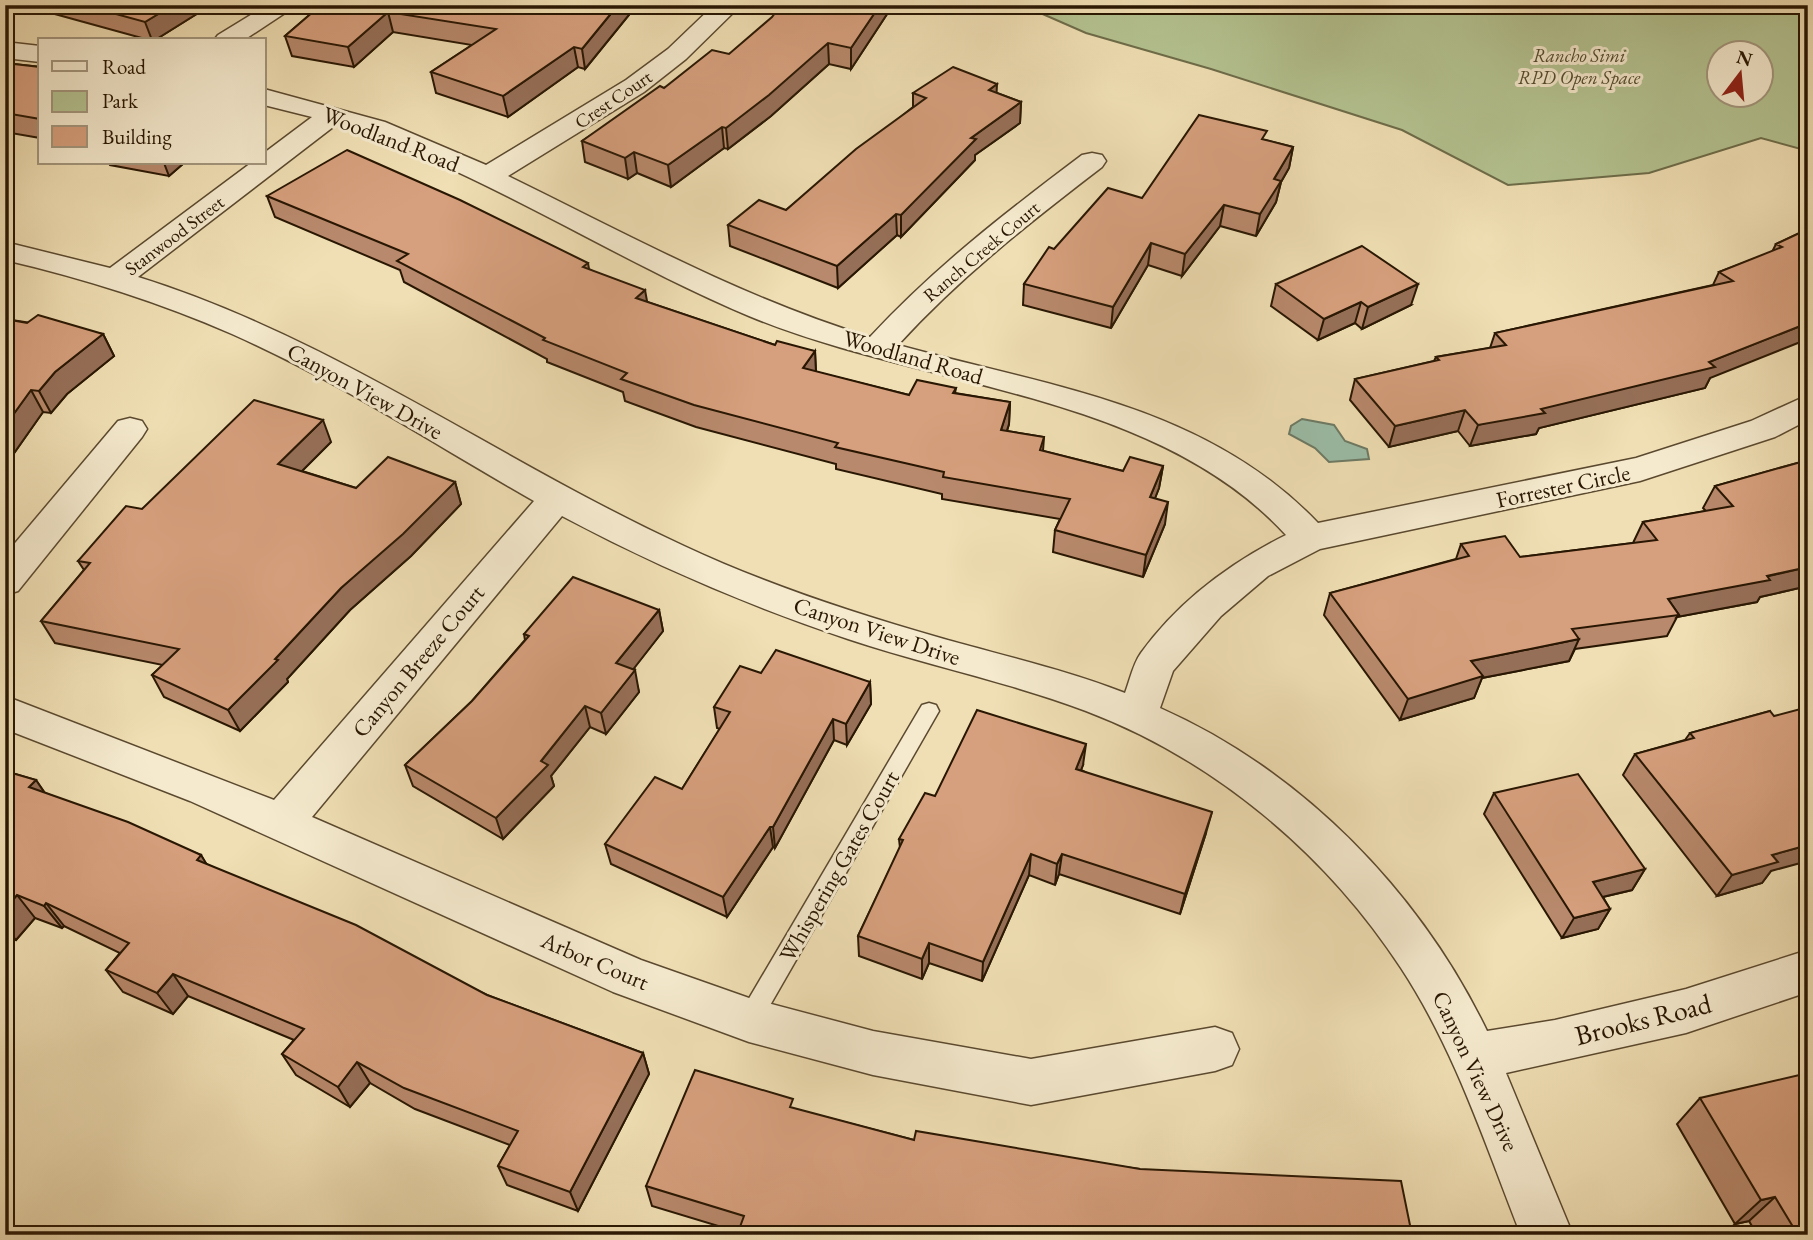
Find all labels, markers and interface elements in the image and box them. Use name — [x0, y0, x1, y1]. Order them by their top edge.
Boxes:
legend — [38, 38, 266, 164]
north arrow — [1704, 38, 1774, 108]
park label: Rancho Simi RPD Open Space — [1518, 43, 1641, 90]
text: N — [1734, 44, 1756, 72]
text: Road — [102, 53, 146, 80]
street label: Crest Court — [570, 64, 657, 134]
text: Park — [102, 87, 139, 114]
street label: Woodland Road — [318, 99, 464, 179]
text: Building — [102, 123, 172, 150]
street label: Stanwood Street — [119, 190, 229, 281]
street label: Ranch Creek Court — [918, 195, 1045, 308]
street label: Woodland Road — [839, 323, 987, 391]
street label: Canyon View Drive — [282, 336, 448, 446]
street label: Forrester Circle — [1493, 457, 1633, 515]
street label: Canyon Breeze Court — [345, 578, 491, 744]
street label: Canyon View Drive — [790, 590, 964, 672]
street label: Whispering Gates Court — [772, 764, 906, 967]
street label: Arbor Court — [536, 925, 654, 997]
street label: Brooks Road — [1571, 984, 1716, 1053]
street label: Canyon View Drive — [1426, 986, 1526, 1156]

